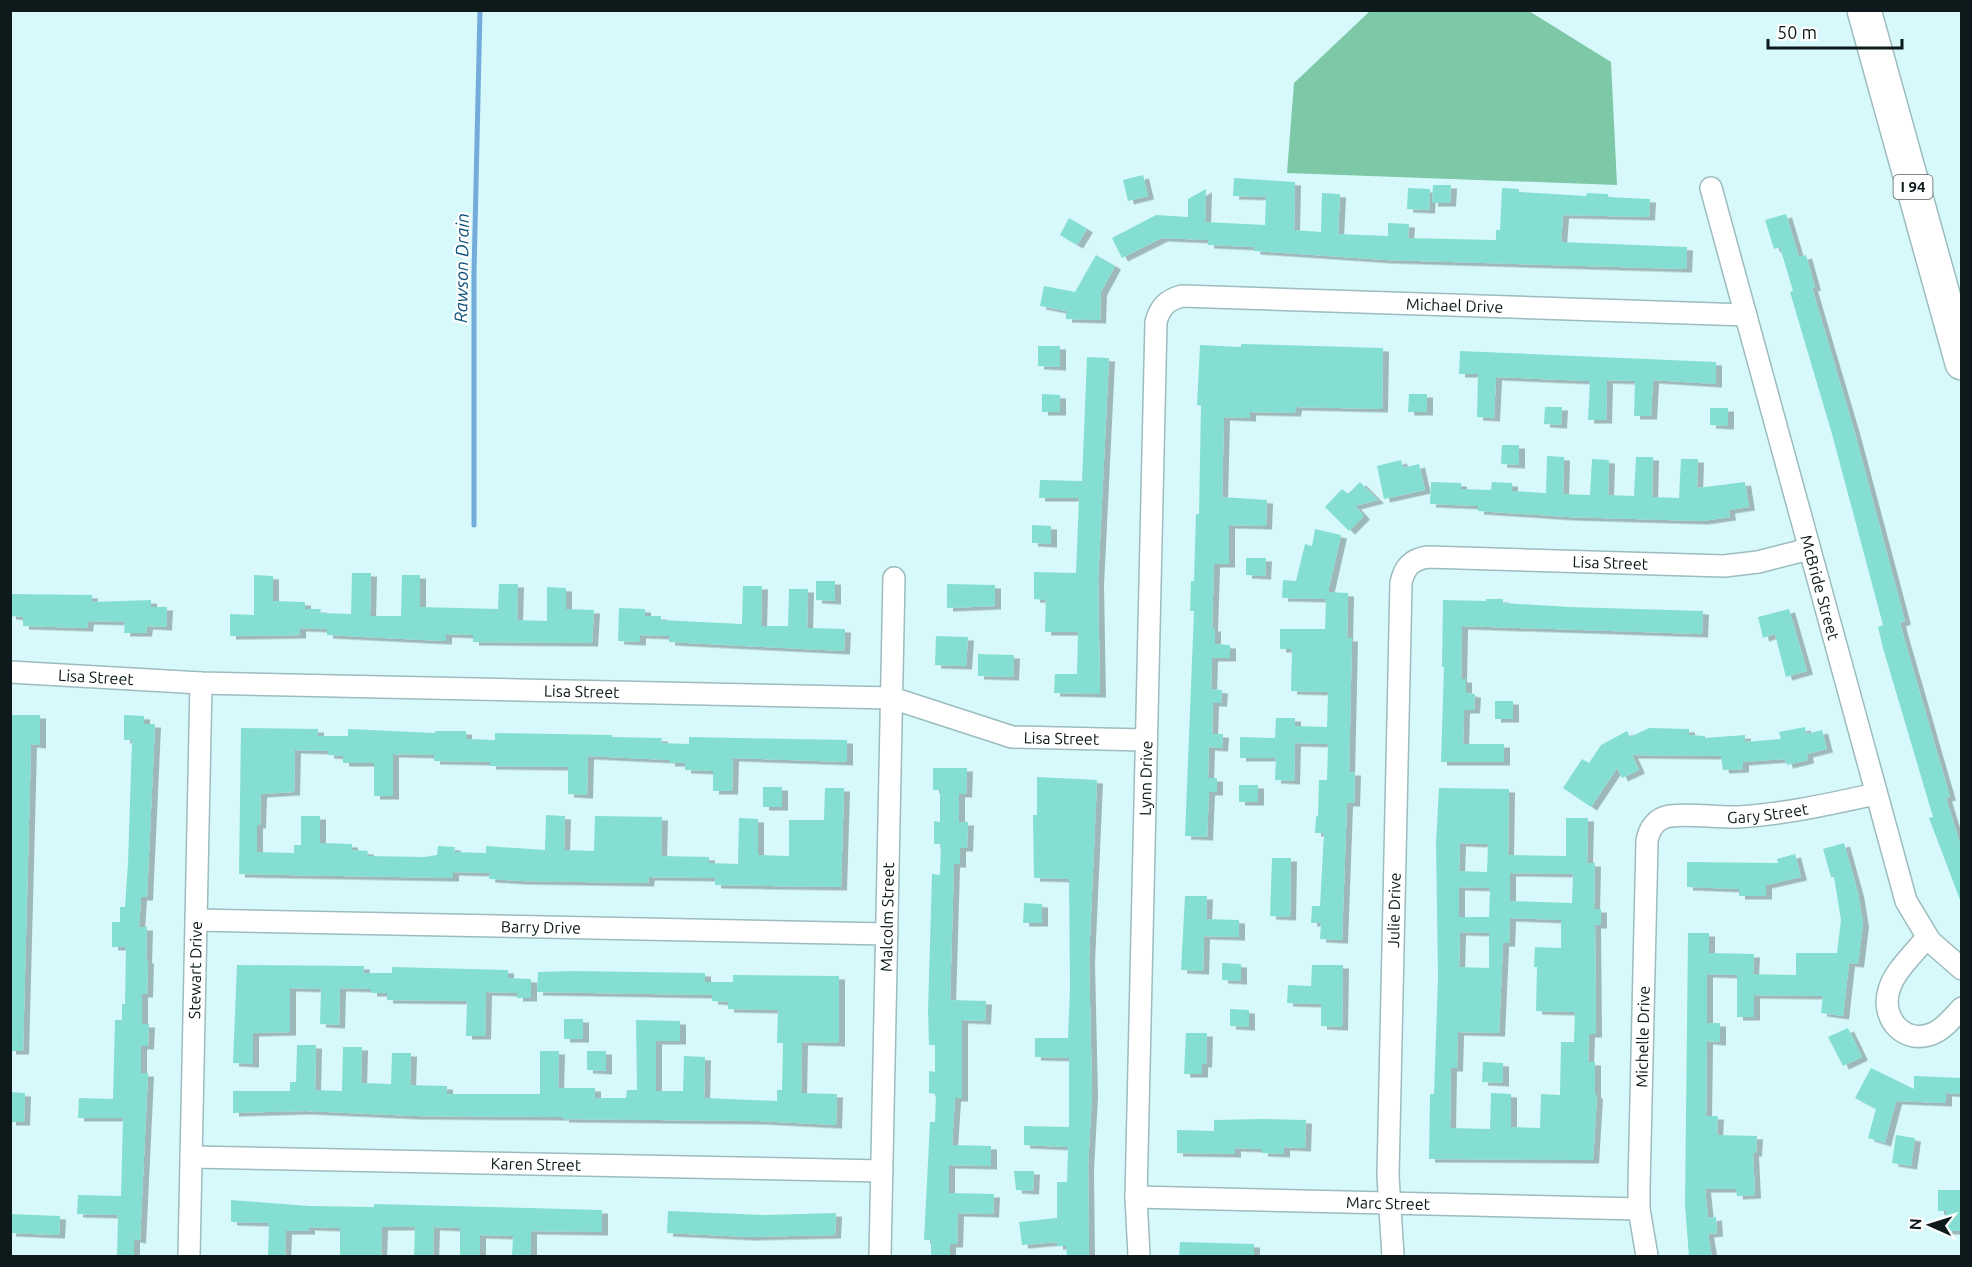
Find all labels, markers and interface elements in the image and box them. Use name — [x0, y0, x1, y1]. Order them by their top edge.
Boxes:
scale bar — [1768, 12, 1902, 50]
text: 50 m — [1777, 22, 1817, 42]
road number: I 94 — [1894, 175, 1932, 199]
water label: Rawson Drain — [450, 213, 472, 323]
street label: Michael Drive — [1406, 295, 1503, 316]
street label: McBride Street — [1797, 533, 1843, 643]
street label: Lisa Street — [1572, 552, 1649, 573]
street label: Lisa Street — [58, 666, 135, 688]
street label: Lisa Street — [544, 681, 620, 701]
street label: Lisa Street — [1023, 728, 1100, 748]
street label: Lynn Drive — [1136, 740, 1155, 816]
street label: Gary Street — [1727, 799, 1810, 826]
street label: Malcolm Street — [877, 861, 897, 972]
street label: Julie Drive — [1384, 872, 1404, 948]
street label: Barry Drive — [501, 917, 581, 937]
street label: Stewart Drive — [185, 921, 205, 1019]
street label: Michelle Drive — [1632, 986, 1653, 1088]
street label: Karen Street — [491, 1154, 582, 1174]
street label: Marc Street — [1346, 1193, 1431, 1213]
north arrow — [1900, 1195, 1960, 1255]
text: N — [1906, 1218, 1924, 1231]

